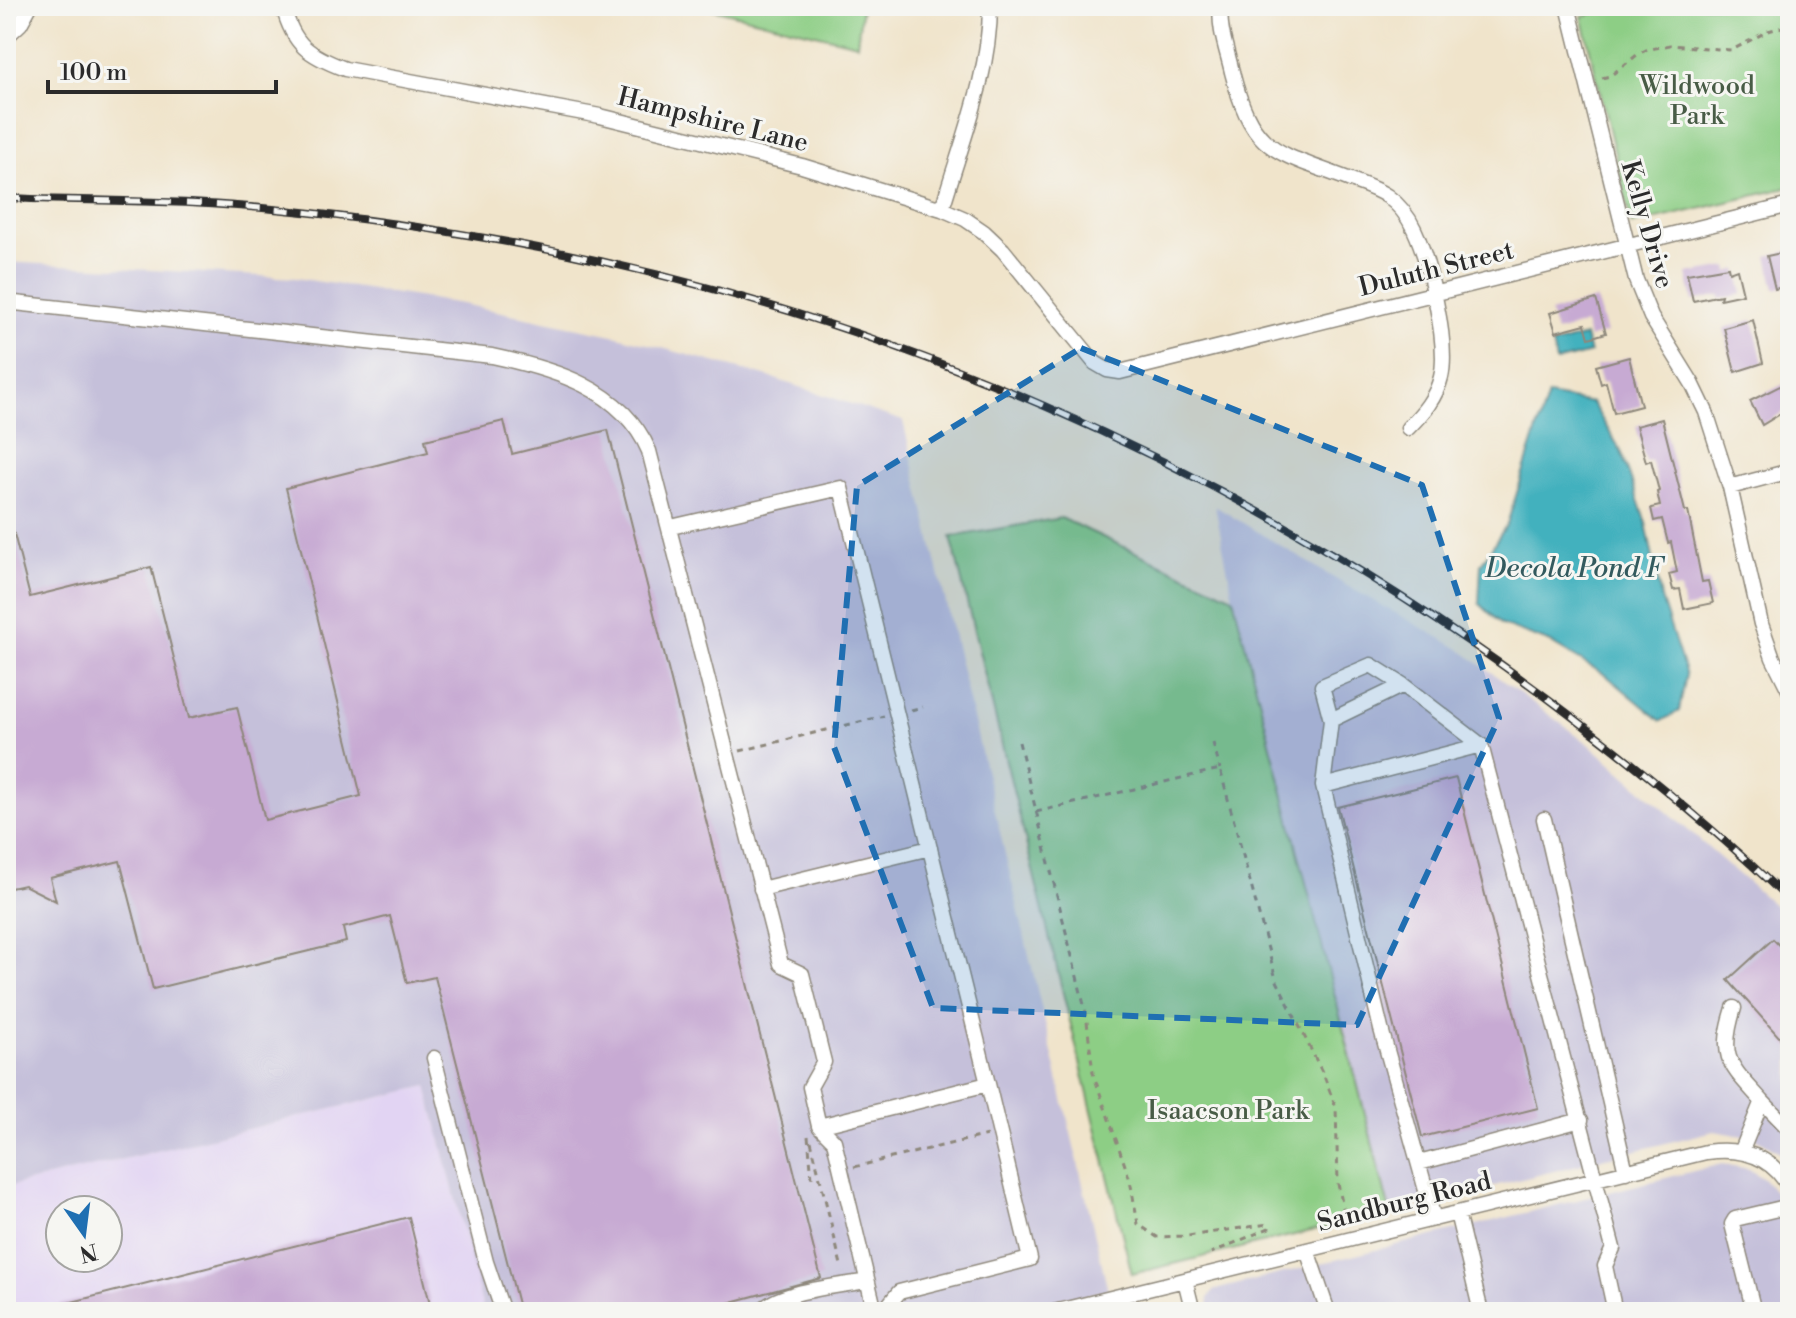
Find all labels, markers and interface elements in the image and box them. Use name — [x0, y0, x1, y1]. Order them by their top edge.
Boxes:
scale bar — [48, 44, 276, 94]
text: 100 m — [60, 58, 127, 88]
park label: Wildwood Park — [1638, 70, 1755, 132]
street label: Hampshire Lane — [614, 81, 812, 159]
street label: Kelly Drive — [1614, 157, 1681, 292]
street label: Duluth Street — [1355, 234, 1517, 304]
water label: Decola Pond F — [1484, 551, 1665, 586]
park label: Isaacson Park — [1147, 1095, 1310, 1127]
street label: Sandburg Road — [1314, 1165, 1495, 1239]
north arrow — [44, 1194, 124, 1274]
text: N — [76, 1237, 100, 1267]

